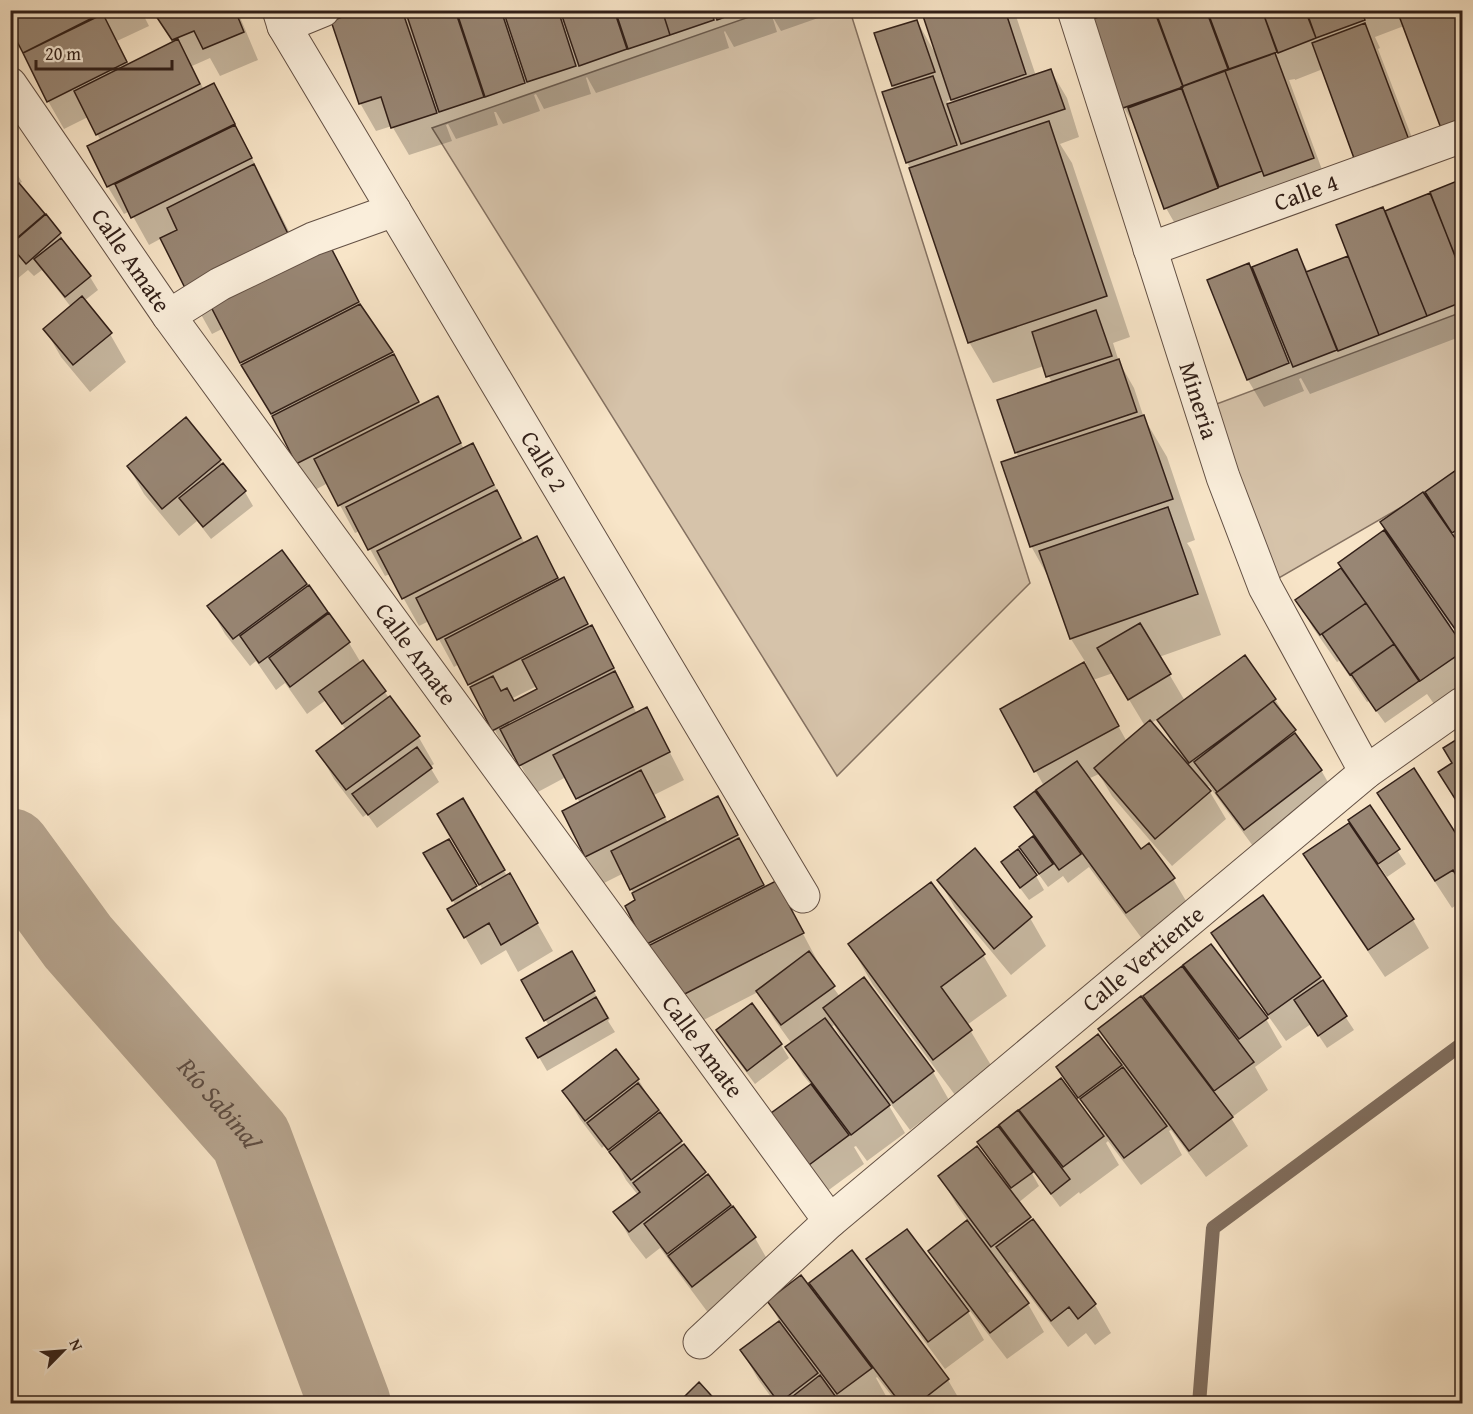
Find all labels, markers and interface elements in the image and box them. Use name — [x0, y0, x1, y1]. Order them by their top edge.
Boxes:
scale bar — [36, 33, 172, 71]
text: 20 m — [45, 40, 81, 67]
street label: Calle 4 — [1269, 164, 1343, 220]
street label: Calle Amate — [83, 201, 180, 320]
street label: Mineria — [1170, 357, 1228, 444]
street label: Calle 2 — [512, 424, 576, 499]
street label: Calle Amate — [367, 595, 466, 713]
street label: Calle Vertiente — [1074, 897, 1211, 1020]
street label: Calle Amate — [654, 988, 752, 1105]
water label: Río Sabinal — [168, 1048, 273, 1153]
north arrow — [33, 1321, 93, 1381]
text: N — [63, 1335, 90, 1355]

